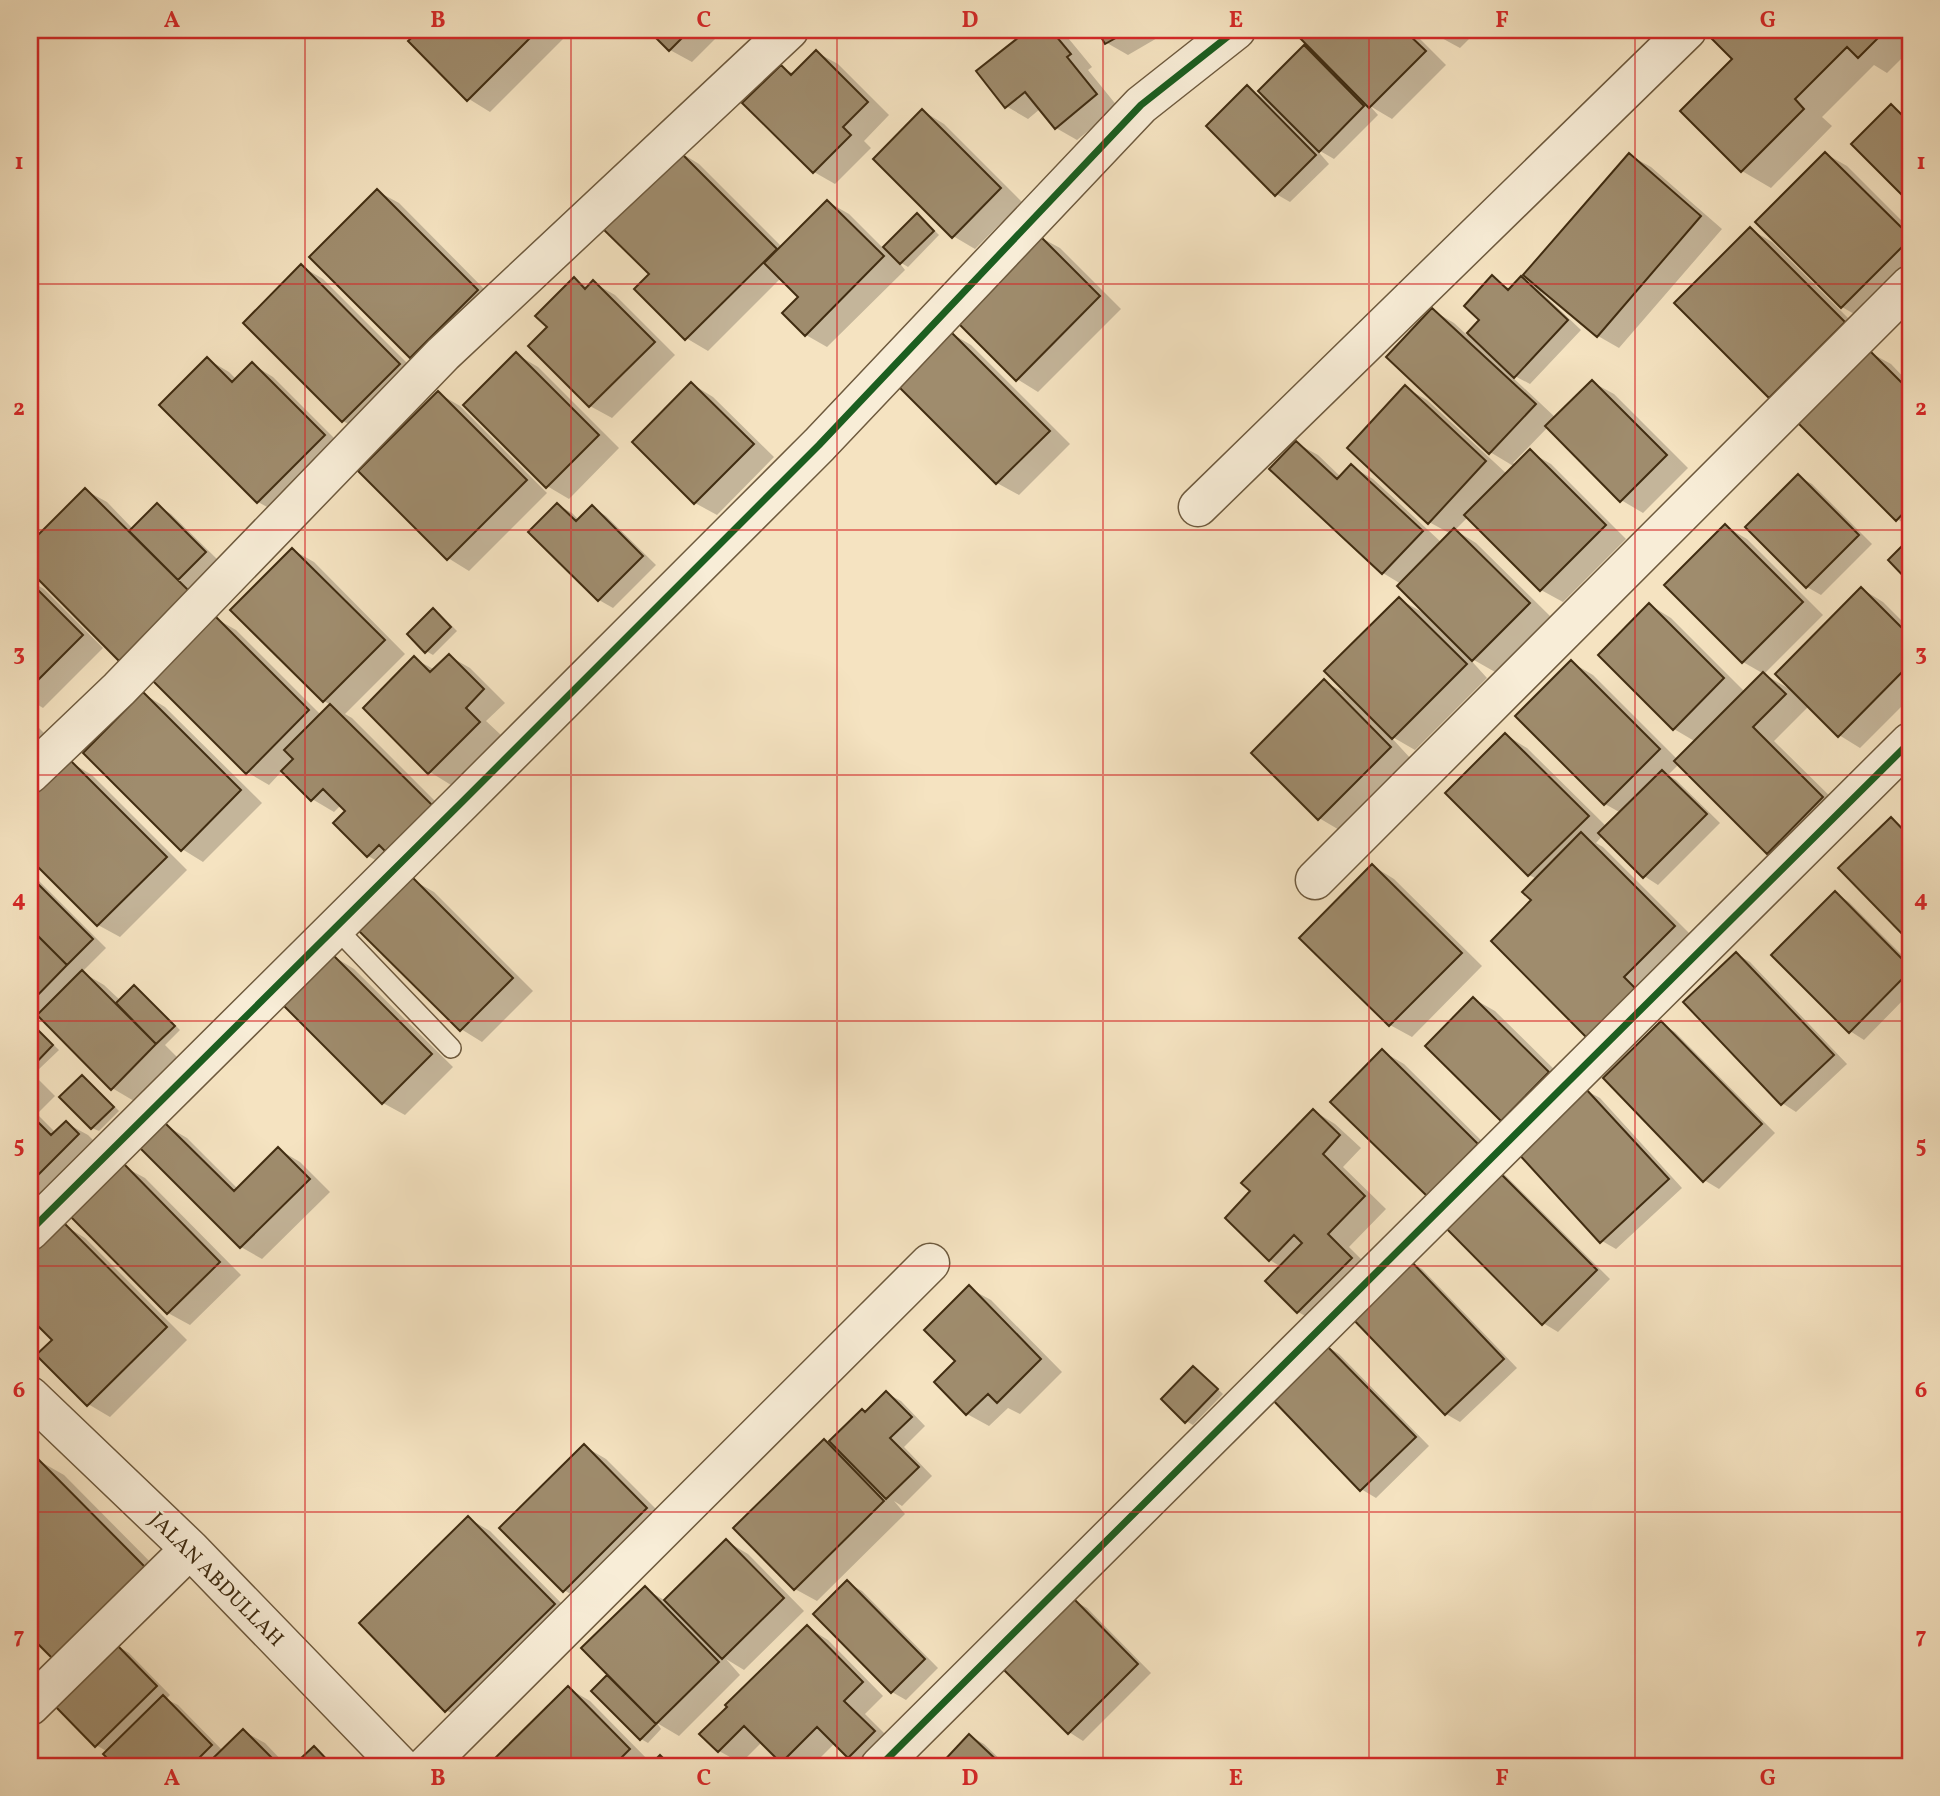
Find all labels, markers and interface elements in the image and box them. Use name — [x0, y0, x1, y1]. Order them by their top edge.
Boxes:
text: A — [164, 5, 180, 37]
text: B — [430, 5, 446, 37]
text: C — [697, 5, 711, 37]
text: D — [962, 5, 979, 37]
text: E — [1229, 5, 1243, 37]
text: F — [1495, 5, 1509, 37]
text: G — [1760, 5, 1776, 37]
text: 1 — [14, 147, 24, 179]
text: 1 — [1916, 147, 1926, 179]
text: 2 — [13, 393, 25, 425]
text: 2 — [1915, 393, 1927, 425]
text: 3 — [13, 638, 25, 670]
text: 3 — [1915, 638, 1927, 670]
text: 4 — [12, 884, 26, 916]
text: 4 — [1914, 884, 1928, 916]
text: 5 — [13, 1130, 25, 1162]
text: 5 — [1915, 1130, 1927, 1162]
text: 6 — [13, 1375, 25, 1407]
text: 6 — [1915, 1375, 1927, 1407]
street label: JALAN ABDULLAH — [142, 1506, 290, 1654]
text: 7 — [14, 1621, 25, 1653]
text: 7 — [1916, 1621, 1927, 1653]
text: A — [164, 1763, 180, 1795]
text: B — [430, 1763, 446, 1795]
text: C — [697, 1763, 711, 1795]
text: D — [962, 1763, 979, 1795]
text: E — [1229, 1763, 1243, 1795]
text: F — [1495, 1763, 1509, 1795]
text: G — [1760, 1763, 1776, 1795]

